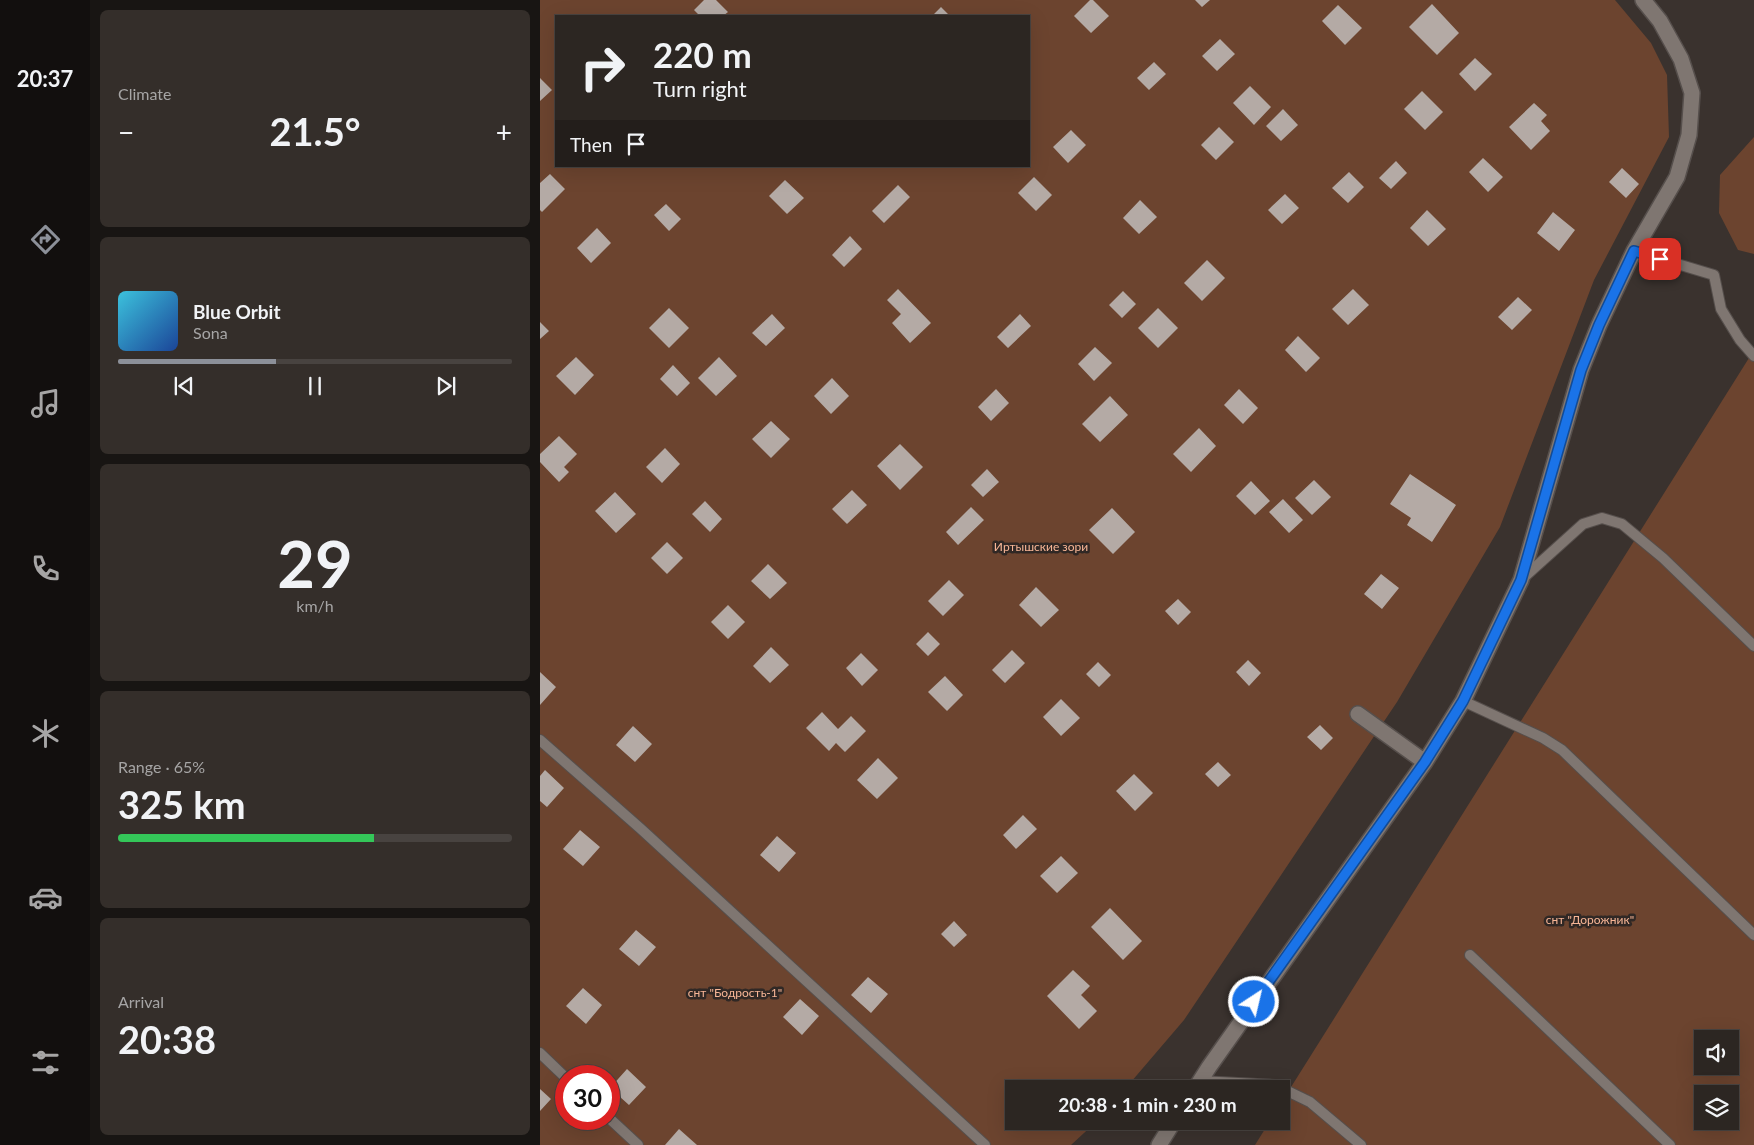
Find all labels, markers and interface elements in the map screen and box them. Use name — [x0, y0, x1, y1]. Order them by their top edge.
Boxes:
text: 220 m — [653, 33, 752, 75]
icon: right — [570, 35, 635, 100]
text: 20:37 — [17, 65, 73, 92]
text: Turn right — [653, 75, 747, 102]
text: Climate — [118, 84, 171, 103]
text: 21.5° — [270, 108, 360, 154]
text: − — [118, 115, 134, 149]
text: + — [496, 115, 512, 149]
icon: arrive — [622, 130, 650, 158]
text: Then — [570, 133, 612, 156]
icon: directions — [28, 222, 63, 257]
pin — [1639, 238, 1681, 280]
icon: arrive — [1646, 245, 1674, 273]
text: Blue Orbit — [193, 300, 281, 323]
text: Sona — [193, 323, 228, 342]
icon: previous — [170, 372, 198, 400]
icon: pause — [301, 372, 329, 400]
icon: next — [432, 372, 460, 400]
icon: music — [28, 386, 63, 421]
text: 29 — [277, 524, 353, 602]
park label: Иртышские зори — [994, 539, 1088, 554]
icon: phone — [28, 551, 63, 586]
text: km/h — [296, 596, 334, 615]
icon: climate — [28, 716, 63, 751]
text: Range · 65% — [118, 757, 205, 776]
text: 325 km — [118, 781, 246, 827]
icon: car — [28, 880, 63, 915]
park label: снт "Дорожник" — [1546, 912, 1634, 927]
position arrow — [1227, 975, 1279, 1027]
park label: снт "Бодрость-1" — [688, 985, 782, 1000]
text: Arrival — [118, 992, 164, 1011]
text: 20:38 — [118, 1016, 216, 1062]
map controls — [1694, 1030, 1739, 1130]
button: sound — [1694, 1030, 1739, 1075]
icon: filters — [28, 1045, 63, 1080]
speed limit sign: 30 — [555, 1065, 620, 1130]
button: layers — [1694, 1085, 1739, 1130]
text: 20:38 · 1 min · 230 m — [1058, 1093, 1237, 1116]

